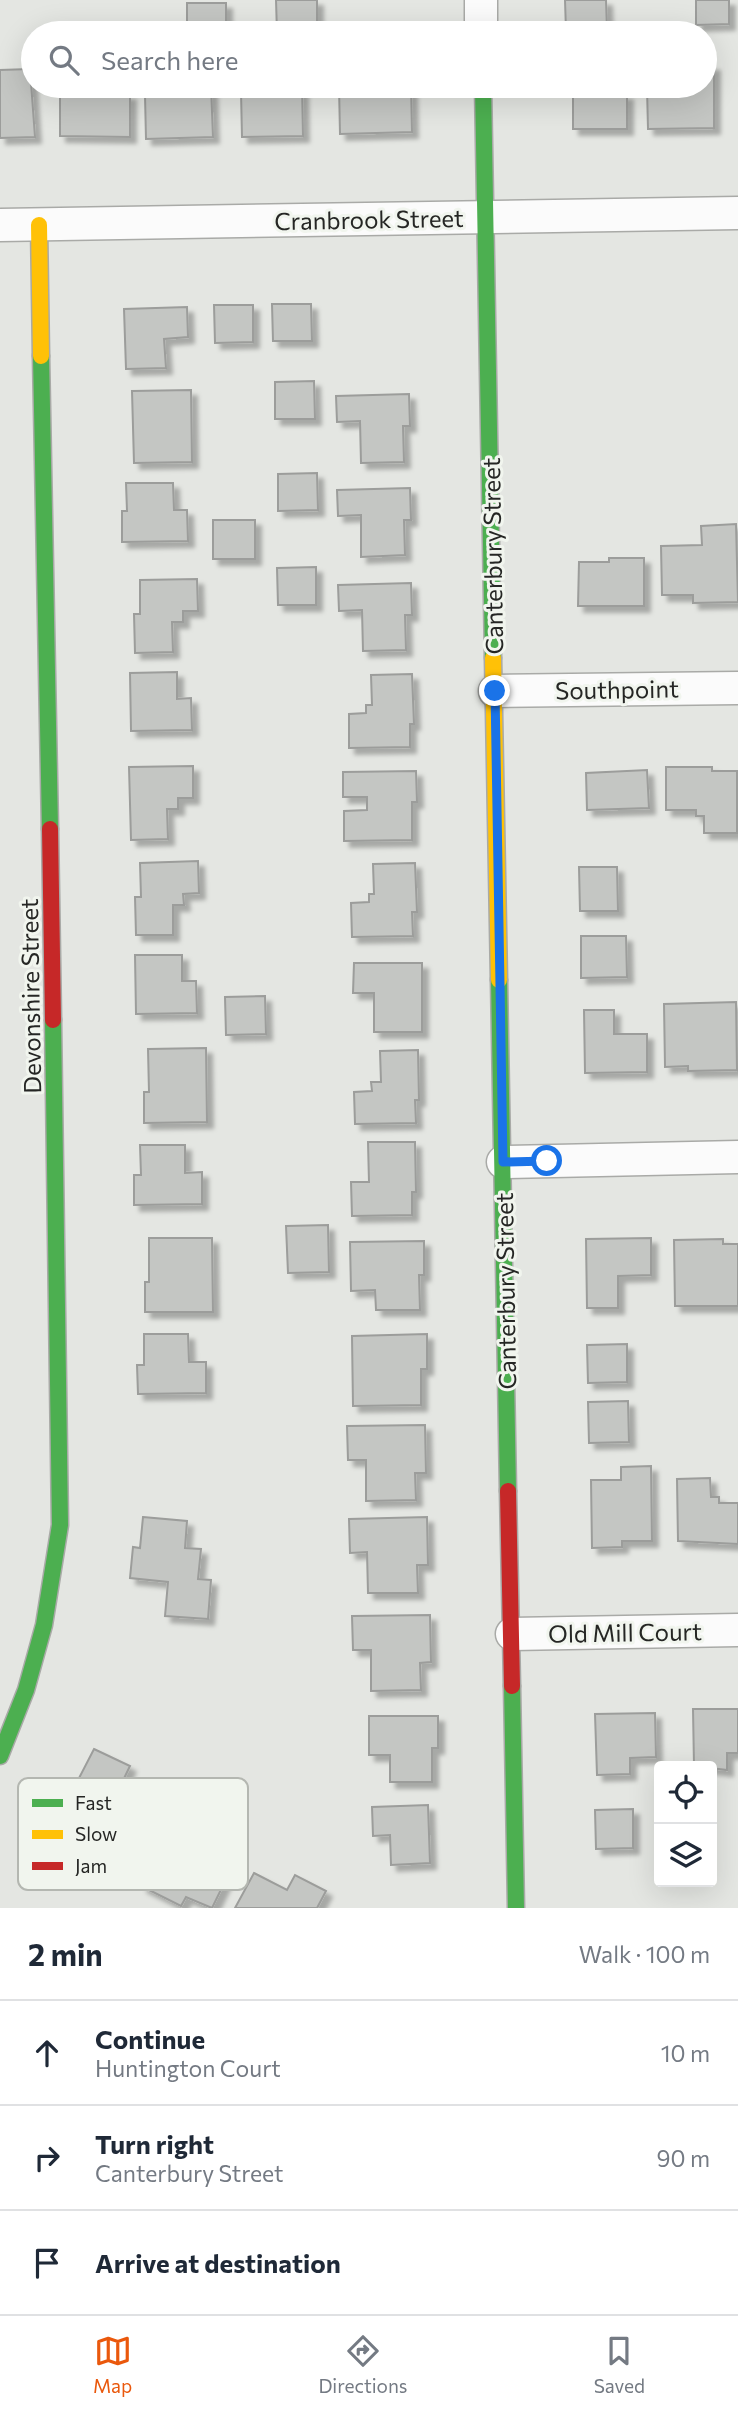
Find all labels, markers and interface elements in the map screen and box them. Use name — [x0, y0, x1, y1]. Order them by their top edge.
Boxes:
search box — [21, 21, 717, 98]
icon: search — [45, 41, 83, 79]
text: Search here — [101, 44, 239, 75]
street label: Cranbrook Street — [274, 203, 464, 235]
street label: Canterbury Street — [476, 457, 508, 655]
street label: Southpoint — [555, 673, 679, 705]
route end — [479, 675, 510, 706]
street label: Devonshire Street — [14, 898, 46, 1094]
route start — [531, 1145, 562, 1176]
street label: Canterbury Street — [489, 1192, 521, 1390]
street label: Old Mill Court — [548, 1616, 702, 1648]
map controls — [654, 1761, 717, 1887]
button: locate — [654, 1761, 717, 1824]
legend — [18, 1778, 248, 1890]
text: Fast — [75, 1791, 112, 1814]
text: Slow — [75, 1822, 117, 1845]
button: layers — [654, 1824, 717, 1887]
text: Jam — [75, 1854, 107, 1877]
text: 2 min — [28, 1935, 103, 1972]
text: Walk · 100 m — [579, 1940, 710, 1968]
text: Continue — [95, 2023, 205, 2054]
icon: ahead — [28, 2034, 66, 2072]
text: 10 m — [661, 2039, 710, 2067]
text: Huntington Court — [95, 2054, 281, 2082]
text: Turn right — [95, 2128, 214, 2159]
icon: right — [28, 2139, 66, 2177]
text: 90 m — [657, 2144, 710, 2172]
text: Canterbury Street — [95, 2159, 284, 2187]
icon: arrive — [28, 2244, 66, 2282]
text: Arrive at destination — [95, 2247, 341, 2278]
tab: Map — [93, 2332, 132, 2397]
tab: Directions — [318, 2332, 408, 2397]
tab: Saved — [594, 2332, 645, 2397]

